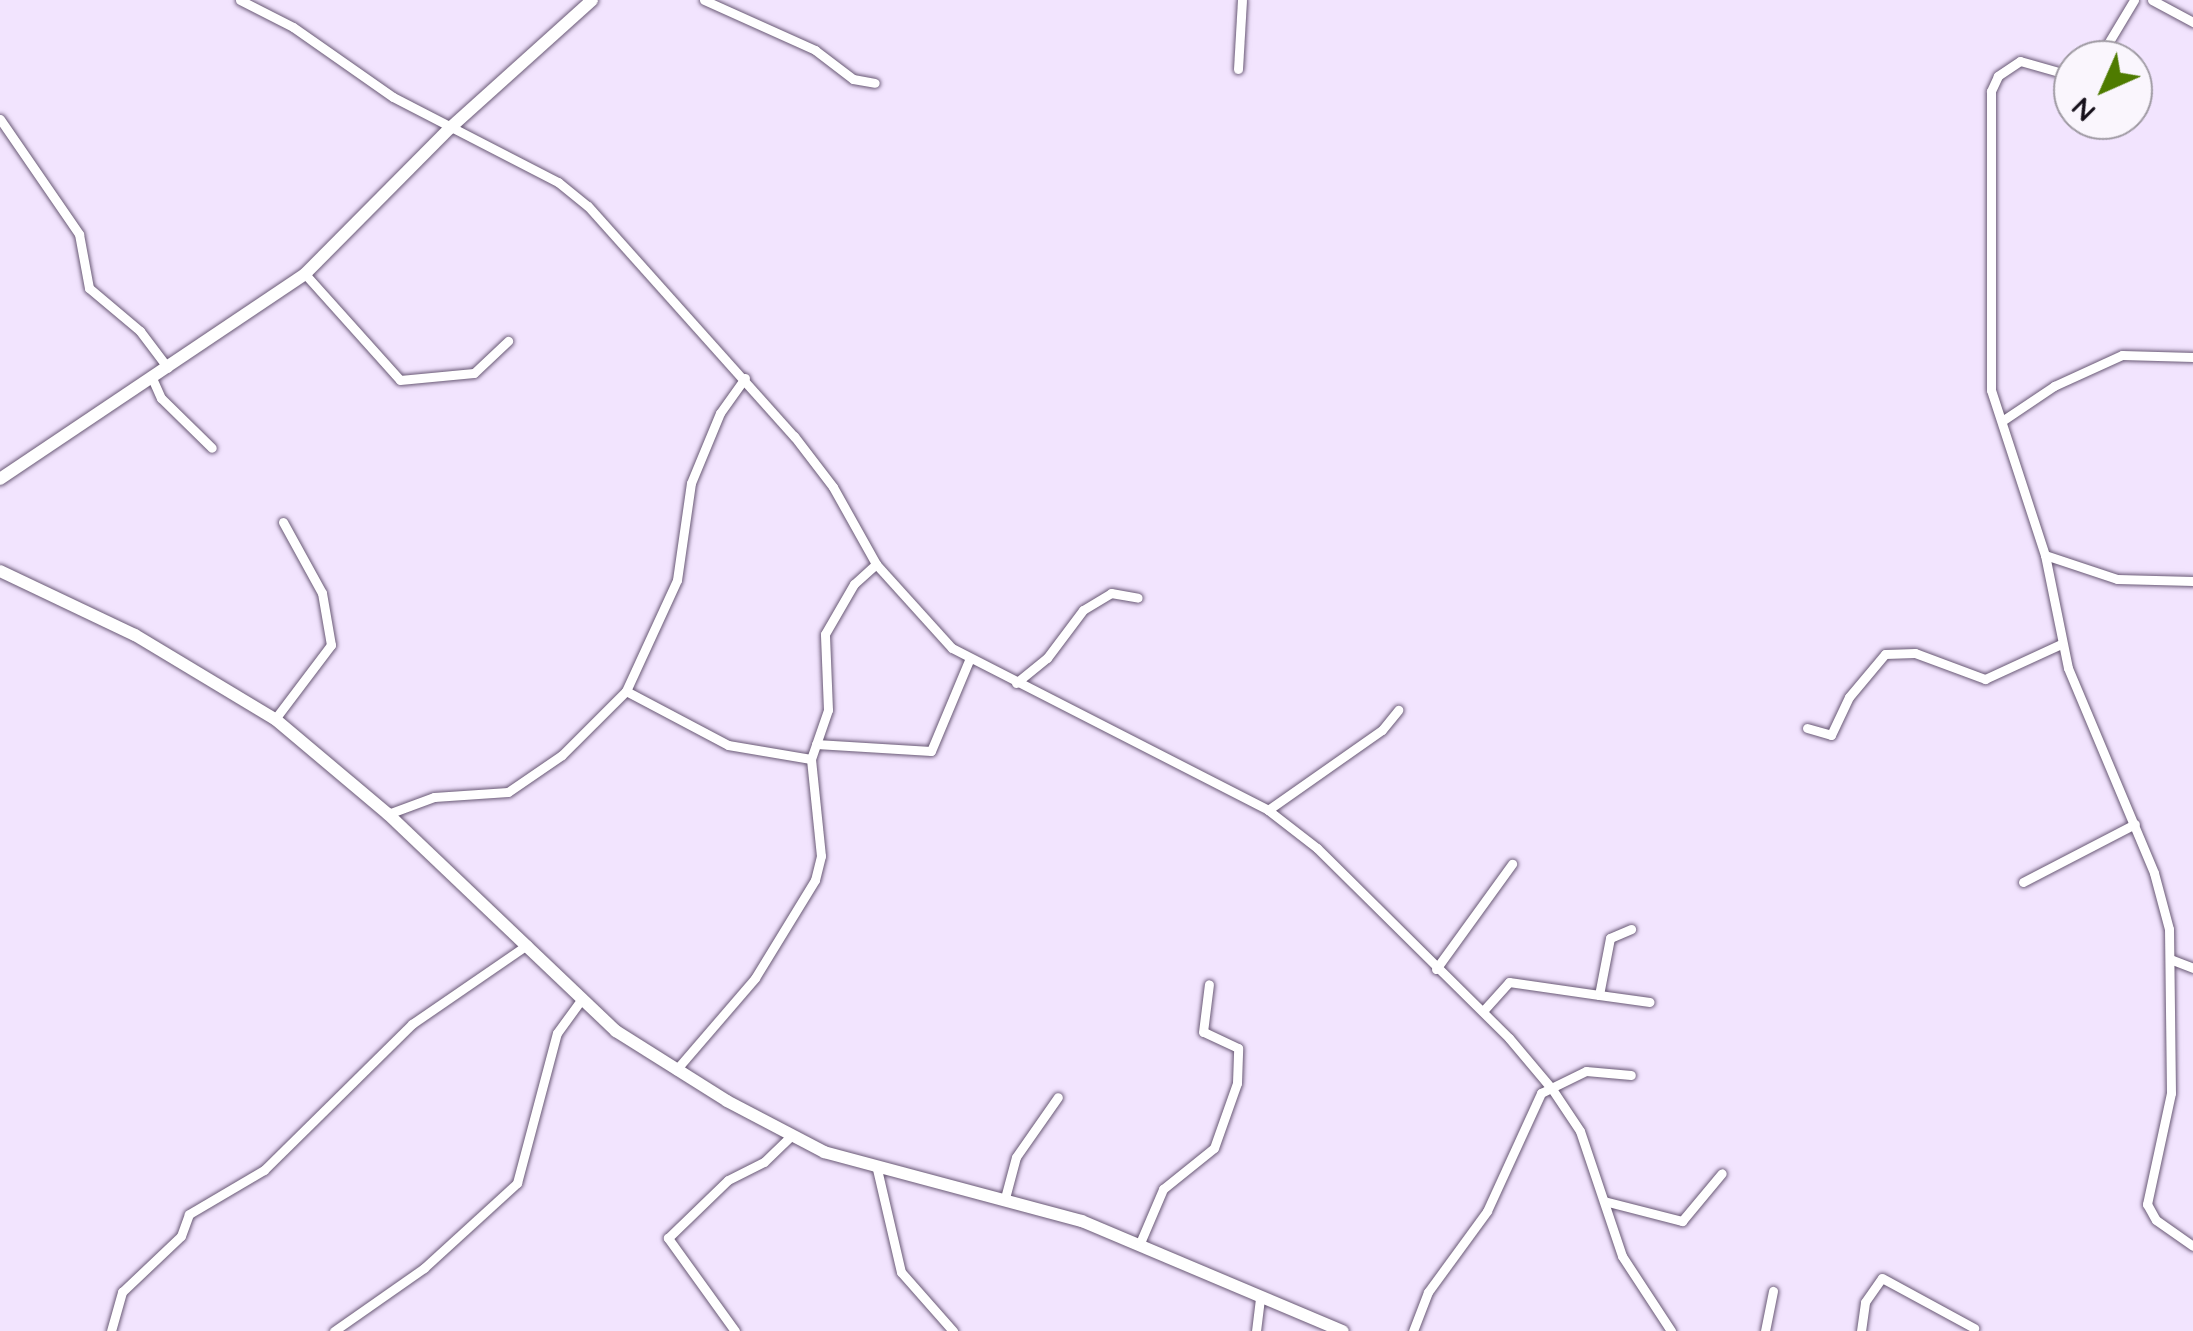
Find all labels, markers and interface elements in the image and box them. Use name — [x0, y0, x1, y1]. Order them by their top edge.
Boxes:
north arrow — [2053, 40, 2153, 140]
text: N — [2063, 90, 2103, 130]

